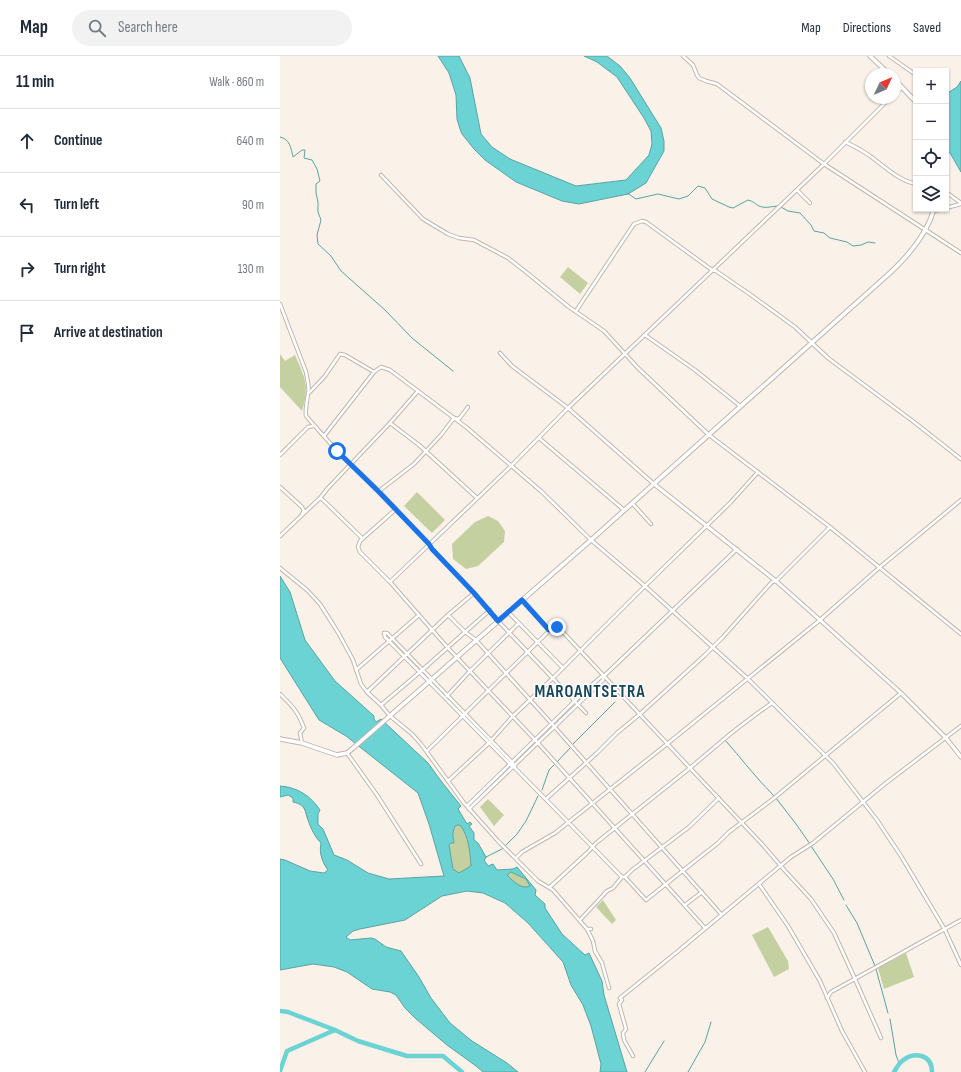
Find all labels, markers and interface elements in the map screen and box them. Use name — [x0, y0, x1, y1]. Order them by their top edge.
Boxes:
search box — [72, 10, 352, 46]
text: Map — [20, 16, 48, 39]
icon: search — [86, 17, 108, 39]
text: Search here — [118, 18, 178, 37]
text: Map — [801, 19, 821, 36]
text: Directions — [843, 19, 891, 36]
text: Saved — [913, 19, 941, 36]
north arrow — [865, 68, 901, 104]
map controls — [913, 68, 949, 212]
button: + — [913, 68, 949, 104]
text: 11 min — [16, 72, 54, 92]
text: Walk · 860 m — [209, 74, 264, 90]
button: − — [913, 104, 949, 140]
icon: ahead — [16, 130, 38, 152]
text: Continue — [54, 131, 103, 150]
text: 640 m — [236, 133, 264, 149]
button: locate — [913, 140, 949, 176]
button: layers — [913, 176, 949, 212]
icon: left — [16, 194, 38, 216]
text: Turn left — [54, 195, 99, 214]
text: 90 m — [242, 197, 264, 213]
icon: right — [16, 258, 38, 280]
text: Turn right — [54, 259, 106, 278]
text: 130 m — [238, 261, 264, 277]
icon: arrive — [16, 322, 38, 344]
text: Arrive at destination — [54, 323, 163, 342]
route start — [328, 442, 346, 460]
route end — [548, 618, 566, 636]
district label: MAROANTSETRA — [534, 682, 646, 702]

